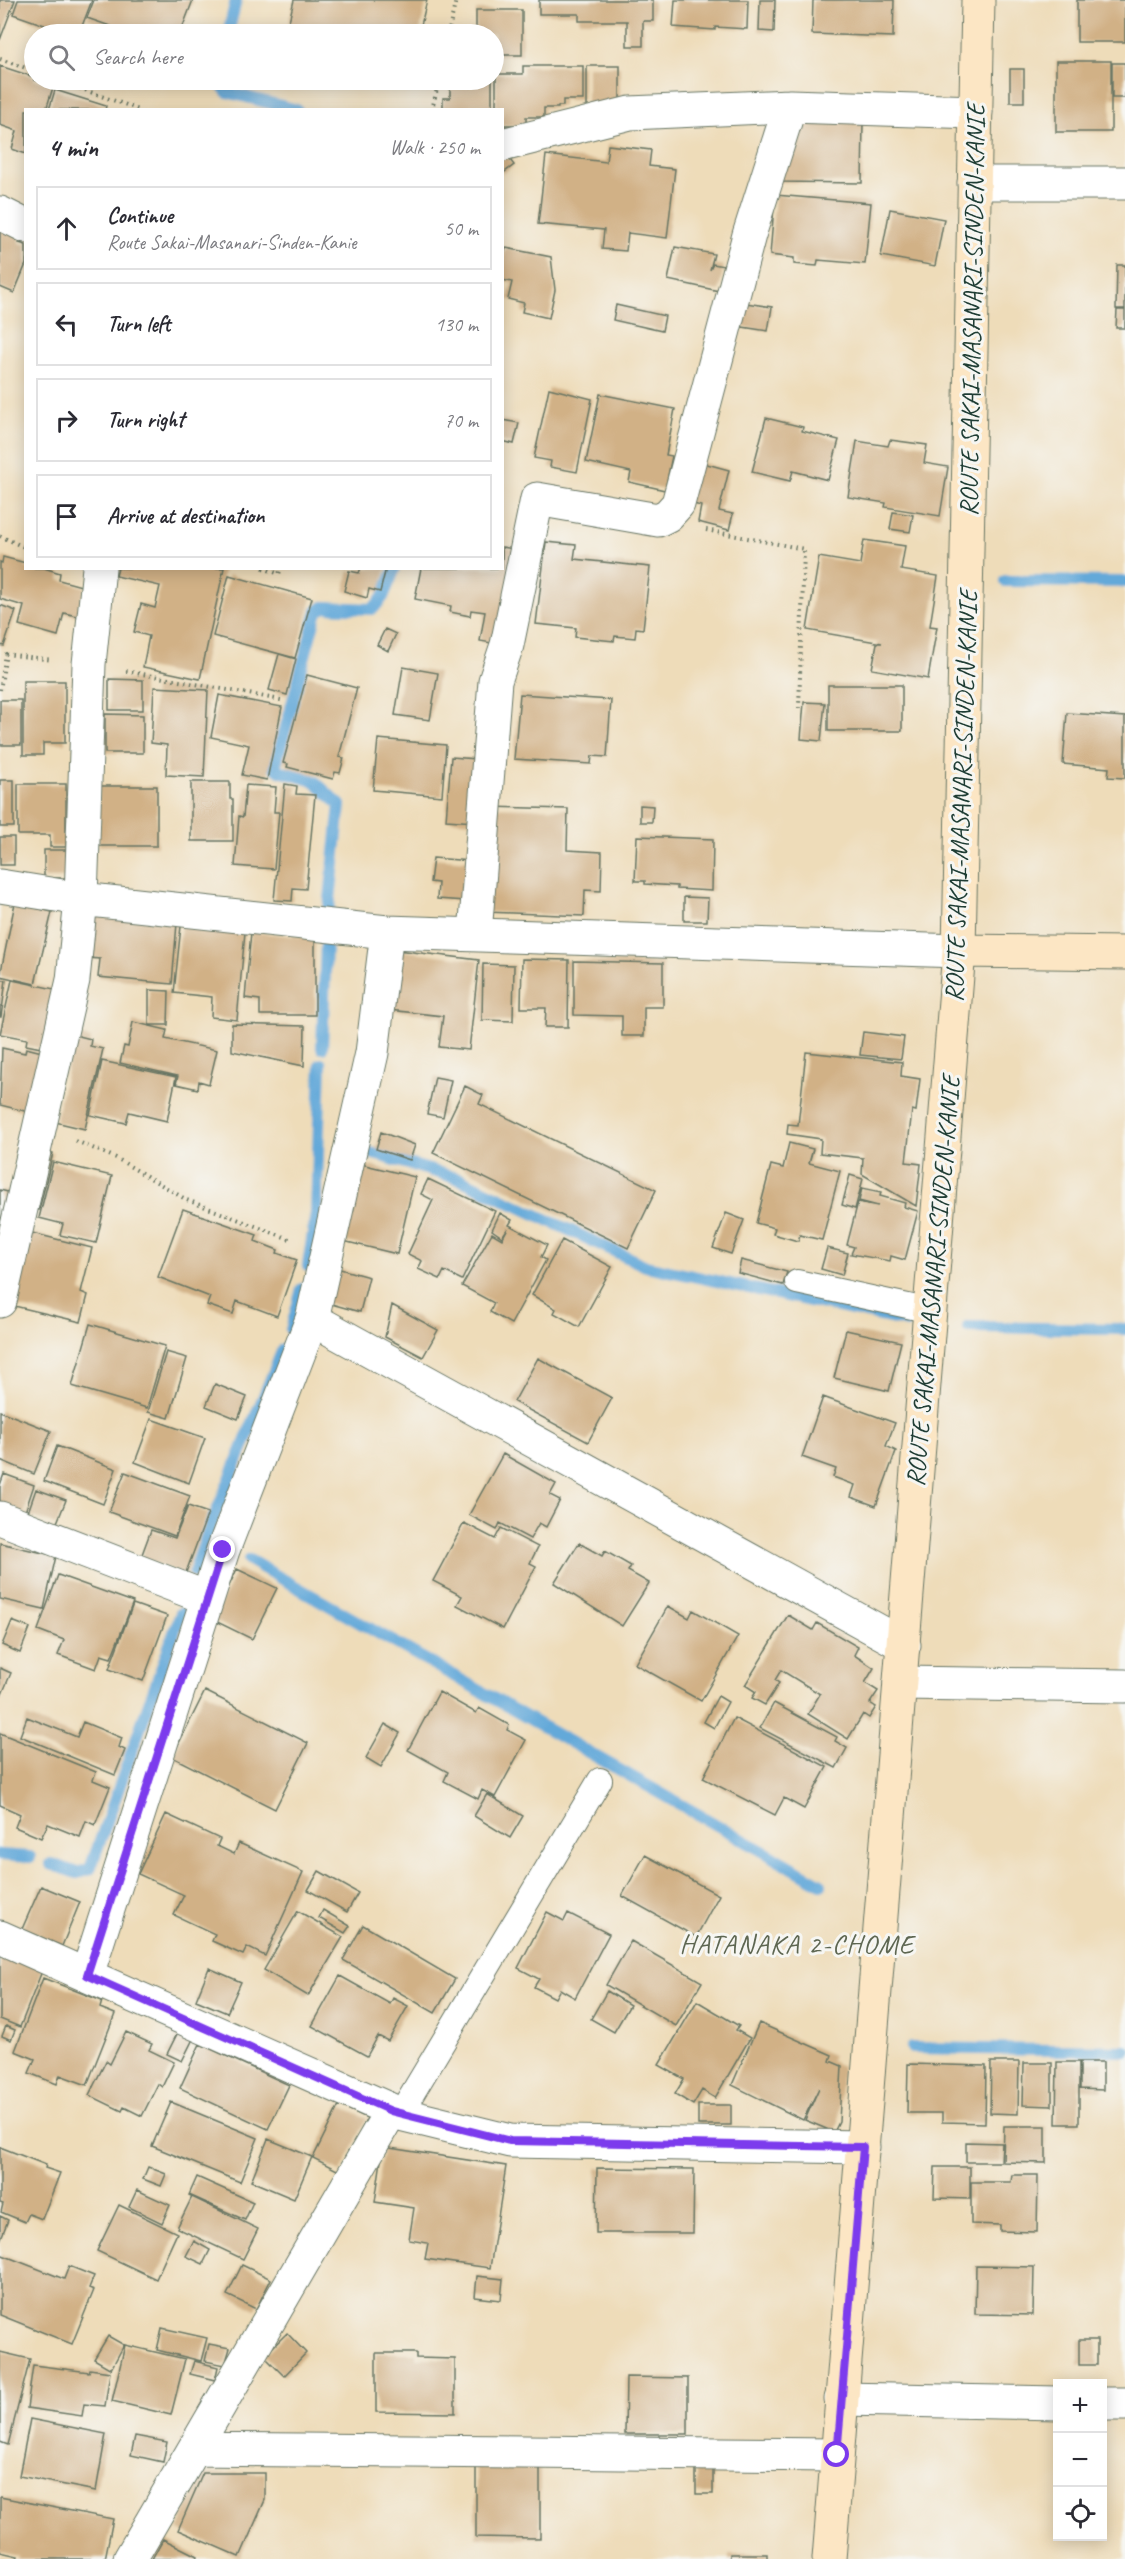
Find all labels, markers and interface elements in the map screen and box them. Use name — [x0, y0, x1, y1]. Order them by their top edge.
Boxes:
search box — [24, 24, 504, 90]
icon: search — [45, 41, 78, 74]
text: Search here — [93, 43, 183, 71]
street label: ROUTE SAKAI-MASANARI-SINDEN-KANIE — [952, 100, 992, 516]
text: 4 min — [48, 131, 98, 164]
text: Walk · 250 m — [390, 135, 480, 160]
text: Continue — [107, 202, 173, 230]
icon: ahead — [50, 212, 83, 245]
text: 50 m — [444, 216, 478, 241]
text: Route Sakai-Masanari-Sinden-Kanie — [107, 230, 357, 255]
icon: left — [50, 308, 83, 341]
text: Turn left — [107, 310, 171, 338]
text: 130 m — [435, 312, 478, 337]
icon: right — [50, 404, 83, 437]
text: Turn right — [107, 406, 184, 434]
text: 70 m — [444, 408, 478, 433]
icon: arrive — [50, 500, 83, 533]
text: Arrive at destination — [107, 502, 264, 530]
street label: ROUTE SAKAI-MASANARI-SINDEN-KANIE — [937, 586, 985, 1003]
street label: ROUTE SAKAI-MASANARI-SINDEN-KANIE — [899, 1070, 968, 1488]
route end — [209, 1536, 235, 1562]
district label: HATANAKA 2-CHOME — [679, 1927, 917, 1961]
map controls — [1053, 2379, 1107, 2541]
button: + — [1053, 2379, 1107, 2433]
button: − — [1053, 2433, 1107, 2487]
route start — [823, 2441, 849, 2467]
button: locate — [1053, 2487, 1107, 2541]

